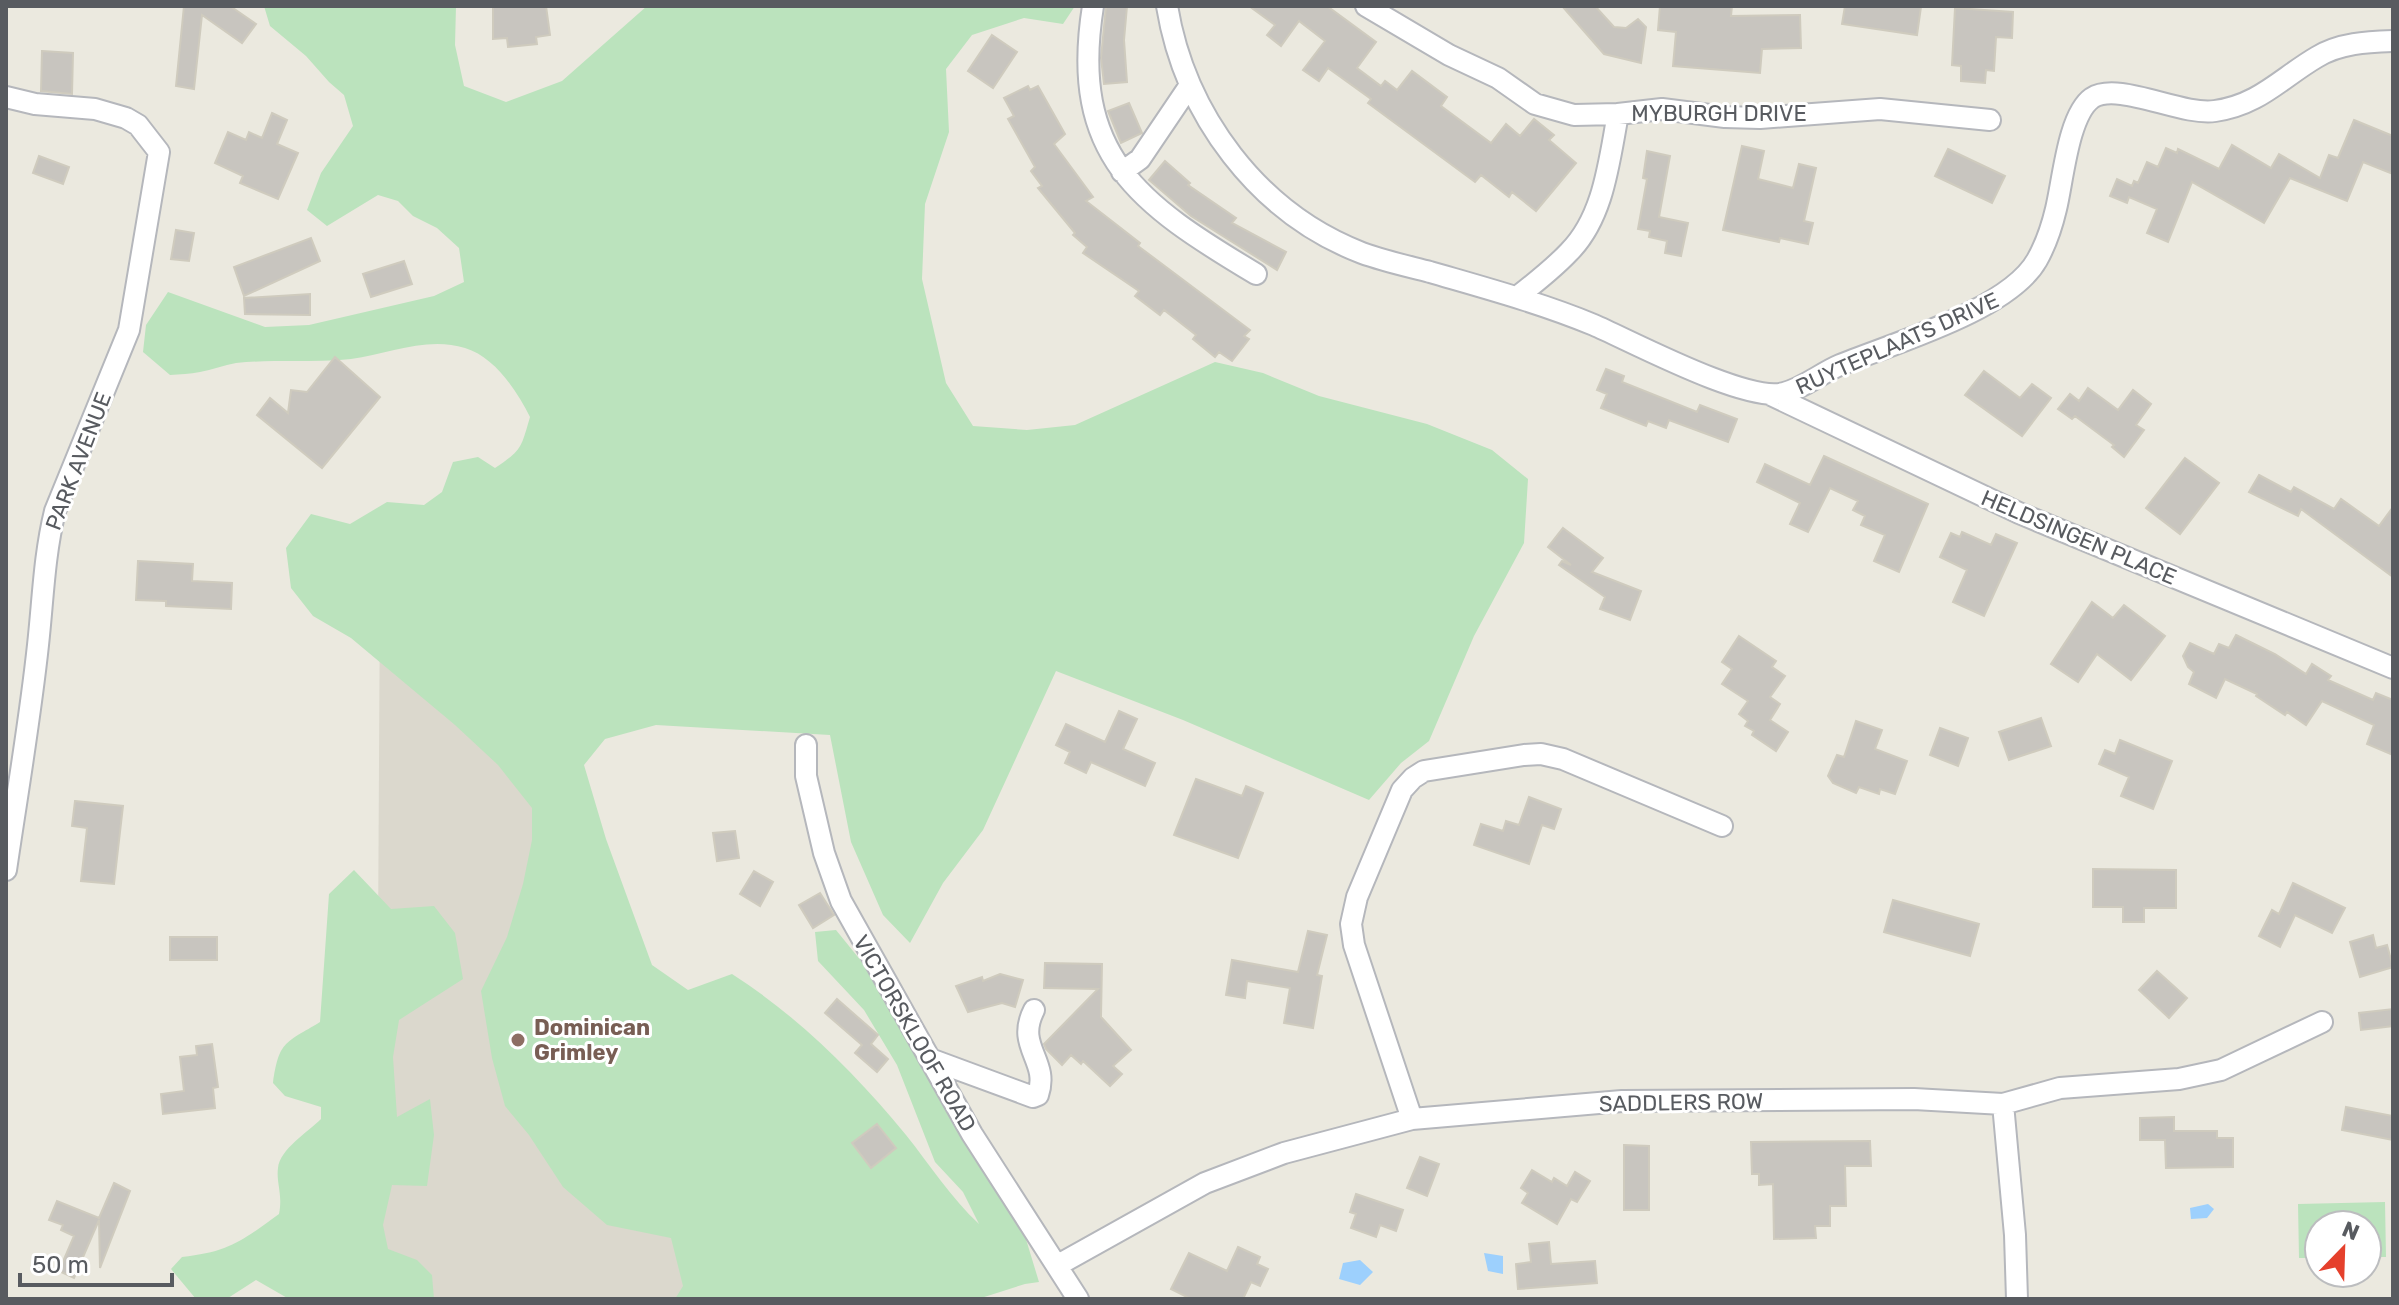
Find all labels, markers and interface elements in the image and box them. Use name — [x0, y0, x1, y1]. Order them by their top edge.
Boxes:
street label: MYBURGH DRIVE — [1631, 100, 1807, 127]
street label: RUYTEPLAATS DRIVE — [1791, 286, 2003, 400]
street label: PARK AVENUE — [40, 388, 117, 534]
street label: HELDSINGEN PLACE — [1977, 484, 2181, 591]
street label: VICTORSKLOOF ROAD — [847, 930, 982, 1136]
place label: Dominican Grimley — [534, 1014, 650, 1066]
marker: Dominican Grimley — [509, 1031, 527, 1049]
street label: SADDLERS ROW — [1599, 1088, 1763, 1117]
north arrow — [2303, 1209, 2383, 1289]
text: N — [2338, 1216, 2363, 1247]
scale bar — [20, 1237, 172, 1287]
text: 50 m — [32, 1251, 89, 1279]

